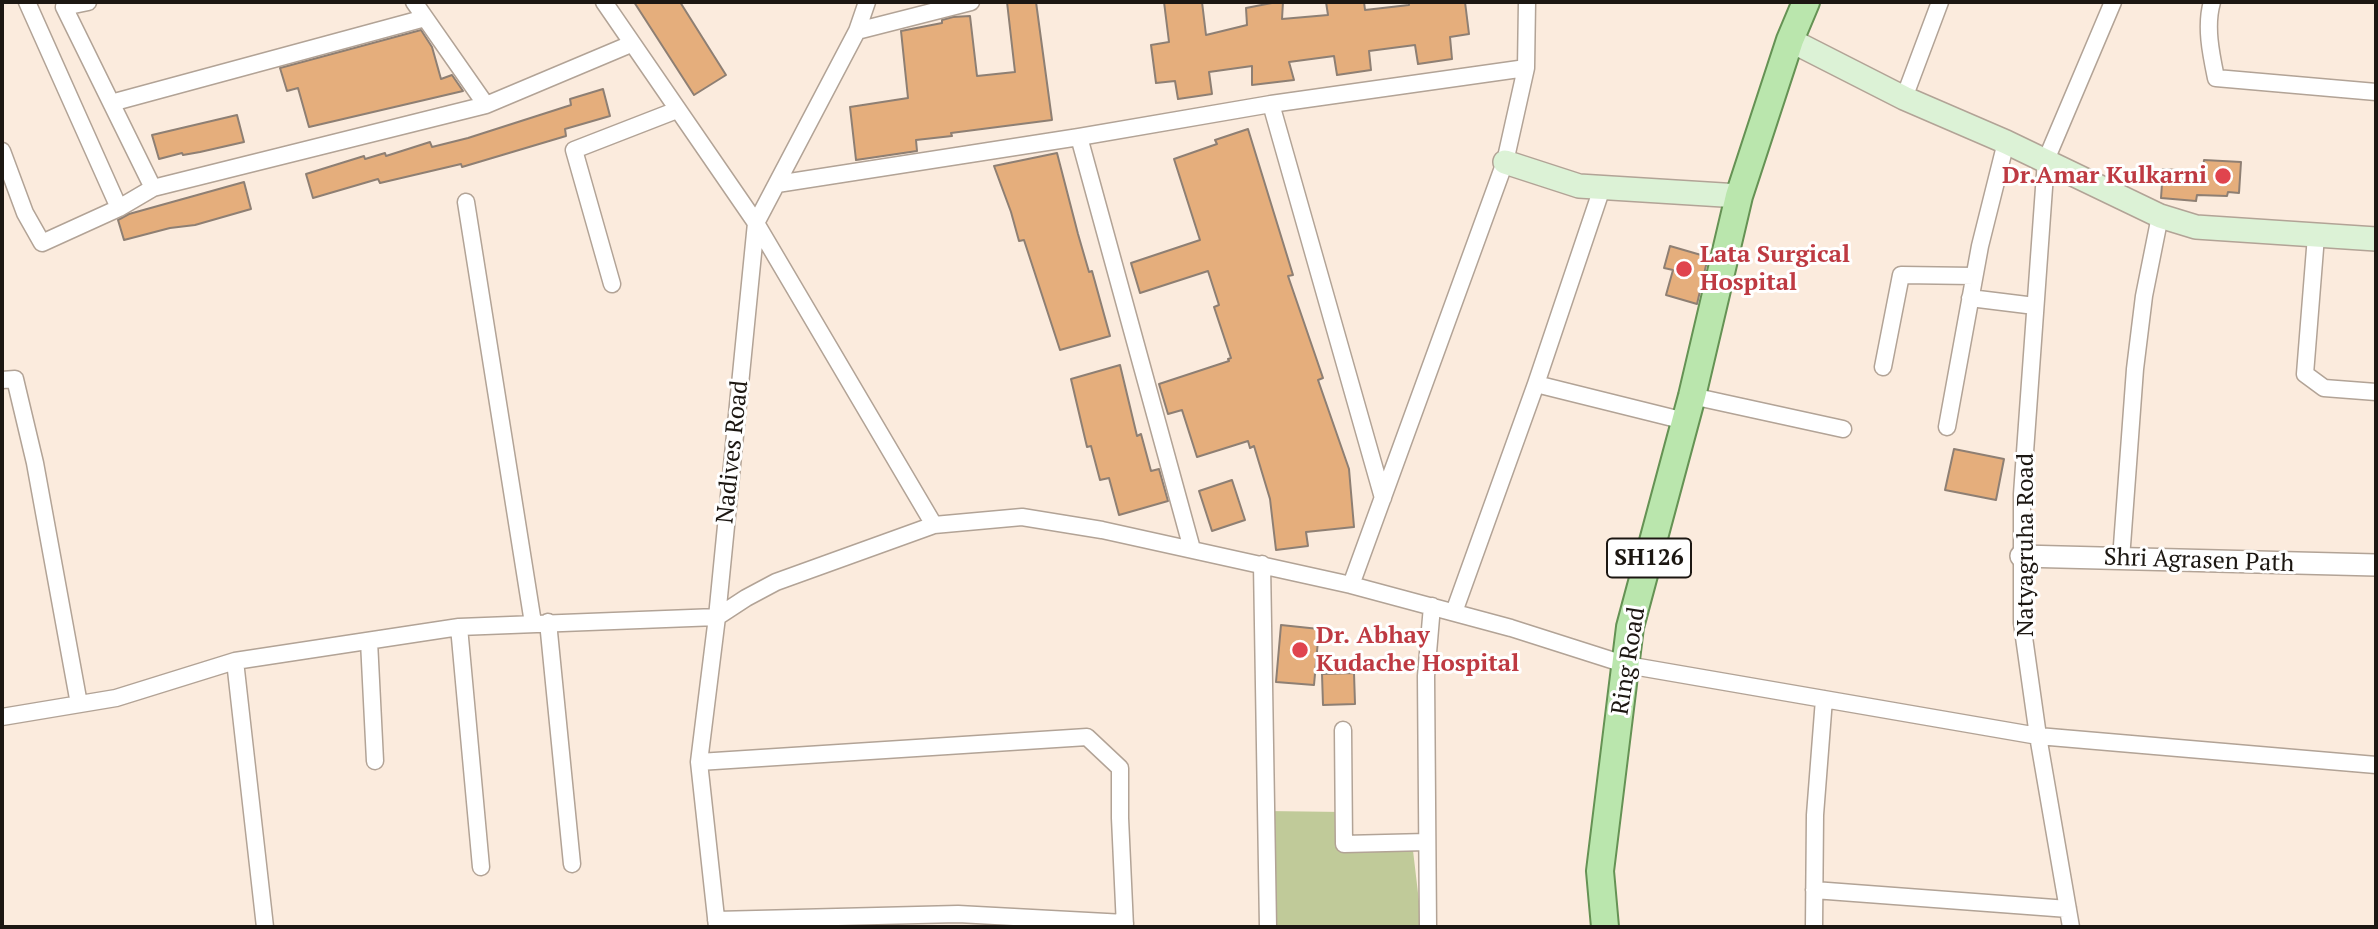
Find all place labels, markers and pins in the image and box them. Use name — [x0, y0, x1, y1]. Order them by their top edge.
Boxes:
place label: Dr.Amar Kulkarni — [2002, 162, 2207, 190]
marker: Dr.Amar Kulkarni — [2213, 166, 2233, 186]
place label: Lata Surgical Hospital — [1700, 241, 1850, 297]
marker: Lata Surgical Hospital — [1674, 259, 1694, 279]
place label: Dr. Abhay Kudache Hospital — [1316, 622, 1519, 678]
marker: Dr. Abhay Kudache Hospital — [1290, 640, 1310, 660]

